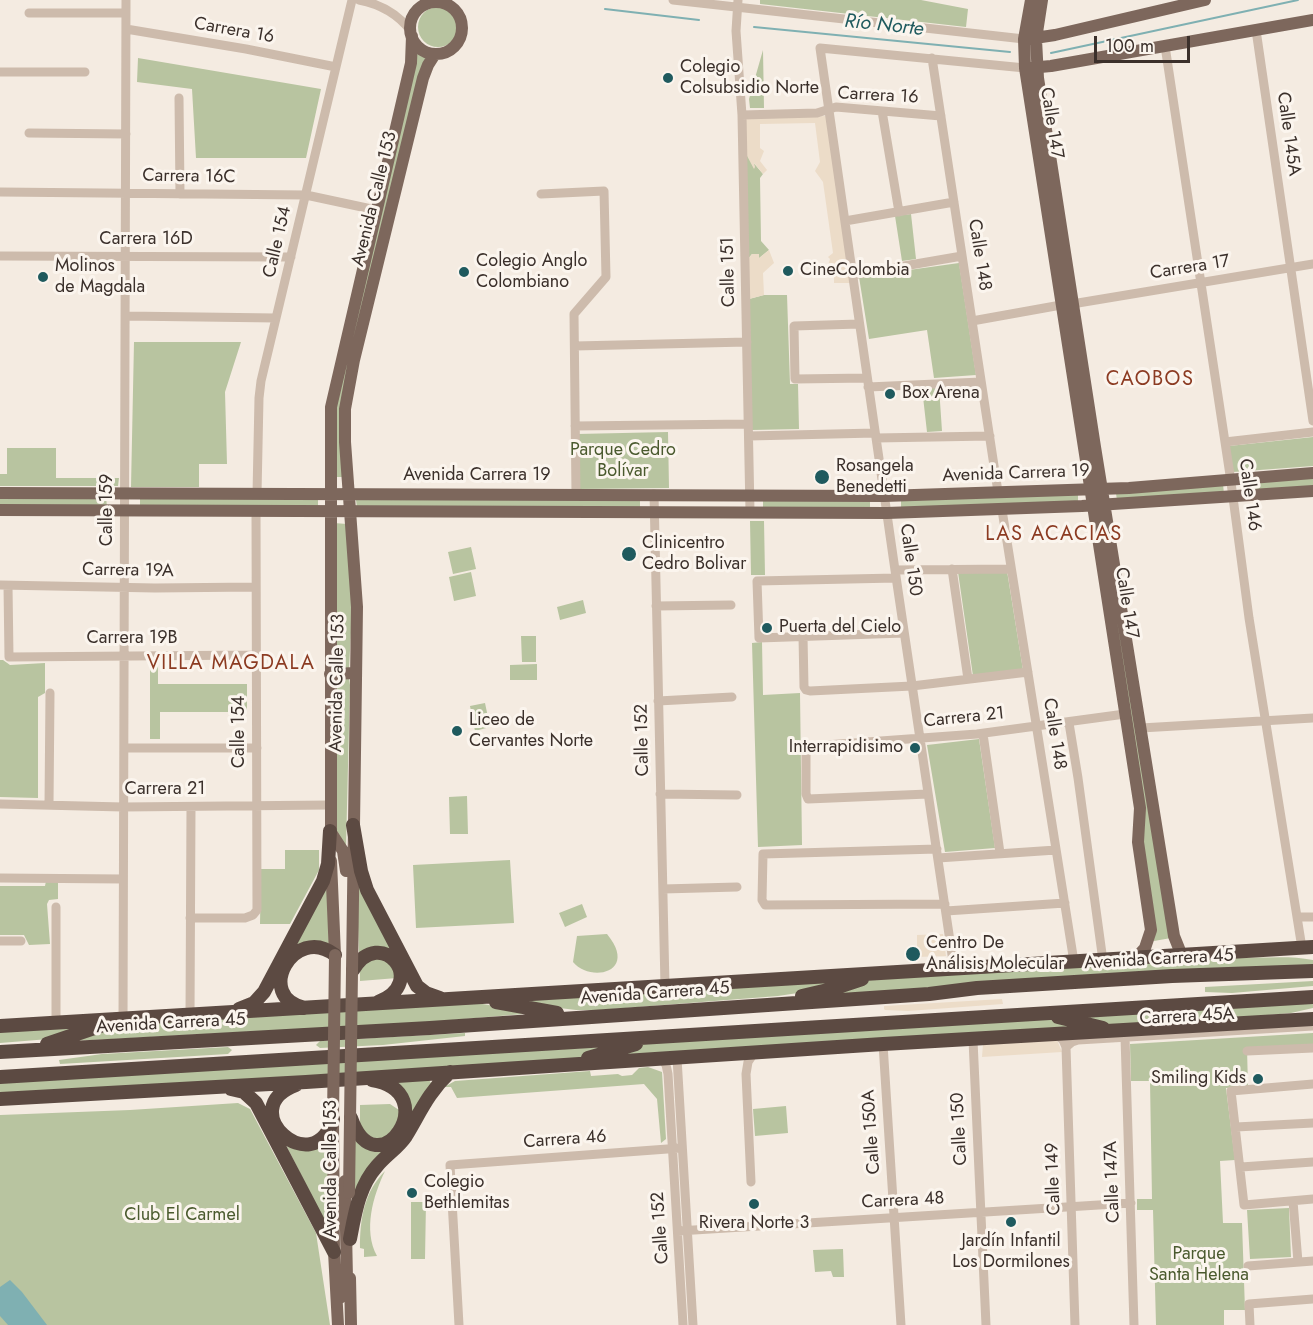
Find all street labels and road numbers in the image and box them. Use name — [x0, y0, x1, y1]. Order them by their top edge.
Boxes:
street label: Carrera 16 — [192, 13, 276, 49]
street label: Carrera 16 — [837, 83, 919, 109]
street label: Calle 147 — [1035, 86, 1067, 160]
street label: Calle 145A — [1271, 91, 1305, 177]
street label: Avenida Calle 153 — [348, 129, 402, 269]
street label: Carrera 16C — [142, 165, 236, 189]
street label: Calle 154 — [259, 204, 297, 280]
street label: Calle 148 — [963, 218, 995, 292]
street label: Carrera 16D — [99, 229, 193, 251]
street label: Calle 151 — [718, 237, 740, 307]
street label: Carrera 17 — [1149, 251, 1231, 285]
street label: Calle 146 — [1233, 457, 1265, 533]
street label: Avenida Carrera 19 — [942, 461, 1090, 487]
street label: Avenida Carrera 19 — [403, 465, 551, 487]
street label: Calle 159 — [97, 474, 119, 546]
street label: Calle 150 — [894, 522, 926, 598]
street label: Carrera 19A — [82, 559, 174, 583]
street label: Calle 147 — [1110, 566, 1142, 640]
street label: Avenida Calle 153 — [326, 614, 350, 752]
street label: Carrera 19B — [86, 628, 178, 650]
street label: Calle 154 — [229, 696, 251, 768]
street label: Calle 148 — [1038, 697, 1070, 771]
street label: Carrera 21 — [923, 703, 1005, 733]
street label: Calle 152 — [632, 704, 654, 776]
street label: Carrera 21 — [125, 779, 205, 801]
street label: Avenida Carrera 45 — [1084, 945, 1234, 975]
street label: Avenida Carrera 45 — [580, 978, 730, 1010]
street label: Carrera 45A — [1139, 1004, 1235, 1030]
street label: Avenida Carrera 45 — [96, 1009, 246, 1039]
street label: Calle 150A — [858, 1089, 886, 1175]
street label: Calle 150 — [947, 1092, 973, 1166]
street label: Avenida Calle 153 — [321, 1100, 343, 1238]
street label: Carrera 46 — [523, 1126, 607, 1154]
street label: Calle 147A — [1101, 1141, 1125, 1223]
street label: Calle 149 — [1042, 1142, 1066, 1216]
street label: Carrera 48 — [861, 1188, 945, 1214]
street label: Calle 152 — [648, 1191, 674, 1265]

